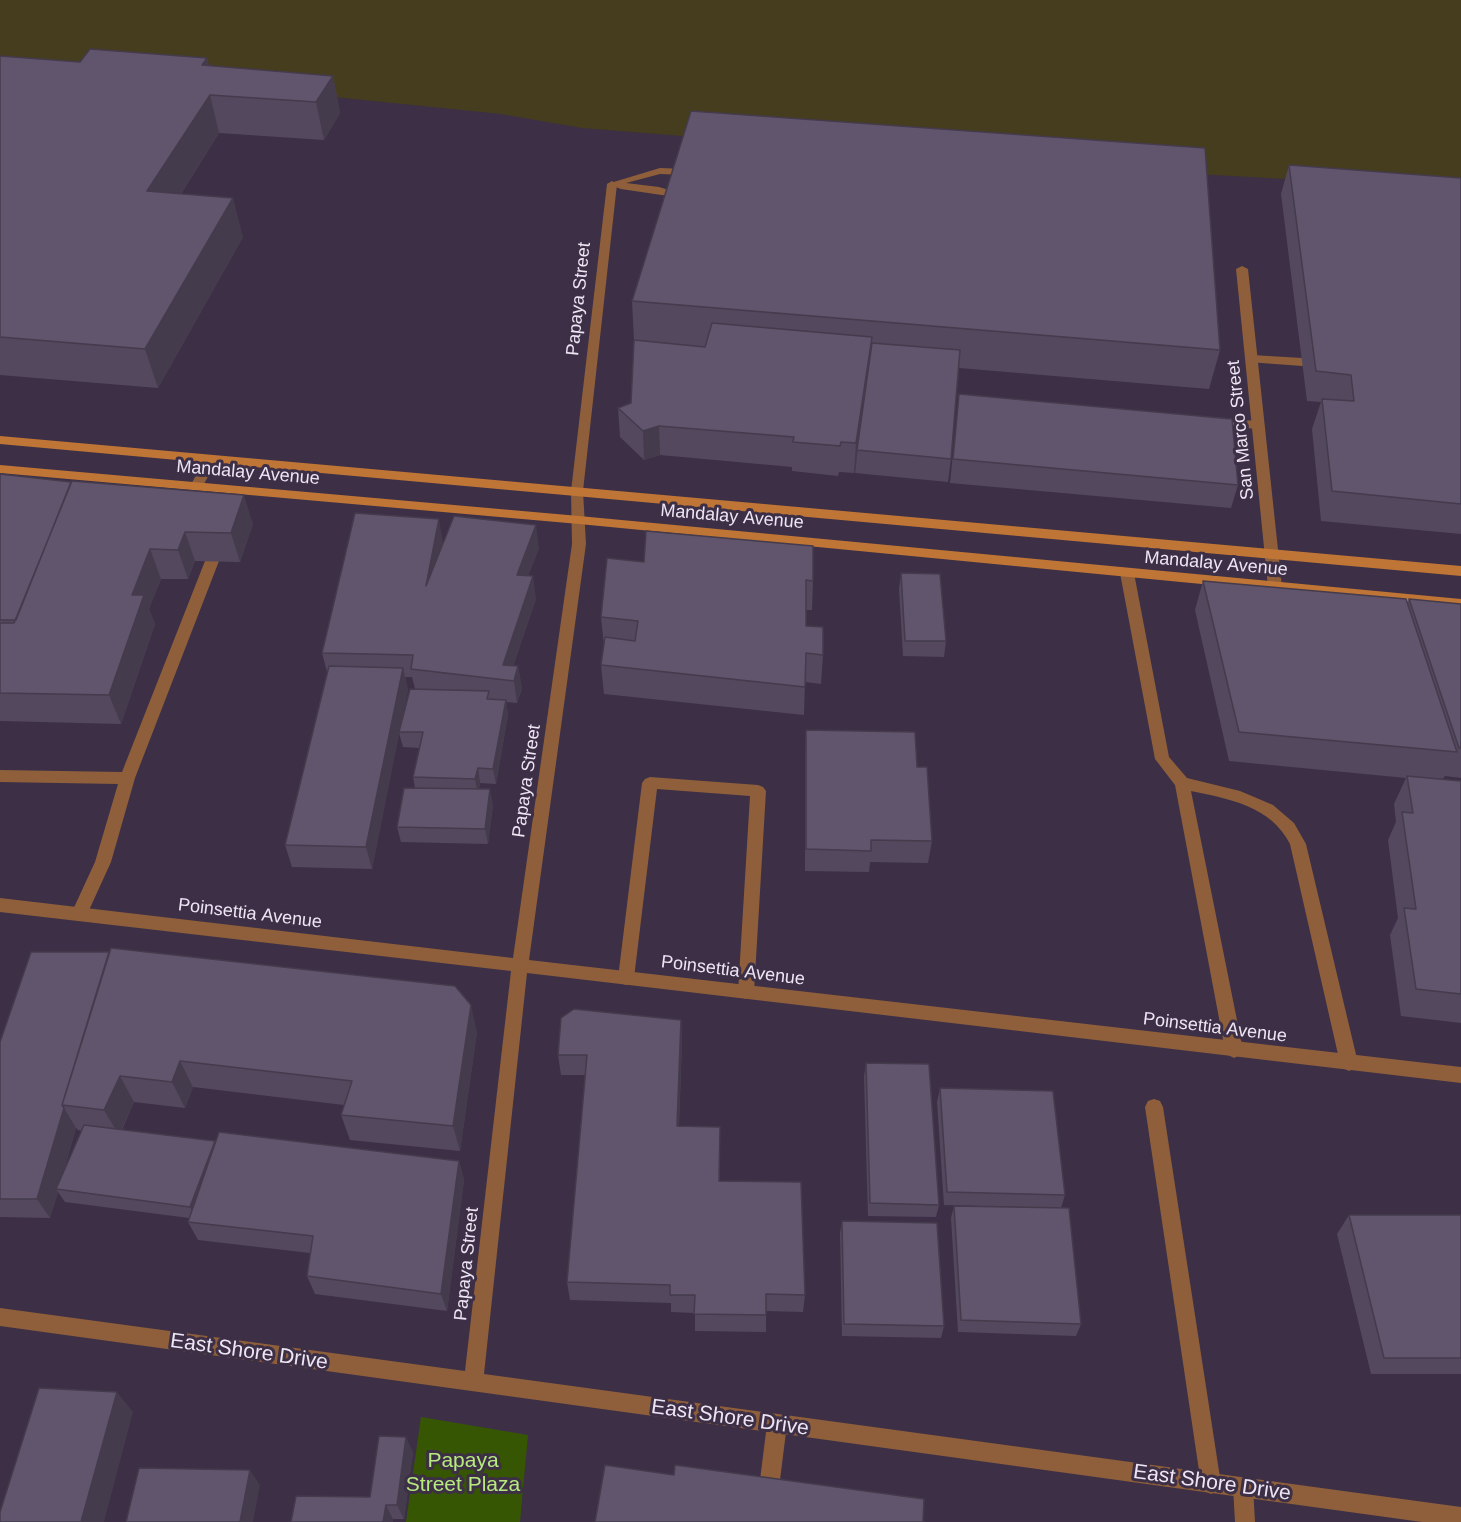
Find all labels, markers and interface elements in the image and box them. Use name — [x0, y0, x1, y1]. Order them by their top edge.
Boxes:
street label: Papaya Street — [562, 241, 596, 357]
street label: San Marco Street — [1223, 359, 1259, 501]
street label: Mandalay Avenue — [175, 456, 321, 490]
street label: Mandalay Avenue — [659, 500, 805, 534]
street label: Mandalay Avenue — [1143, 547, 1289, 581]
street label: Papaya Street — [508, 723, 546, 839]
street label: Poinsettia Avenue — [177, 894, 323, 934]
street label: Poinsettia Avenue — [660, 951, 806, 991]
street label: Poinsettia Avenue — [1142, 1008, 1288, 1048]
street label: Papaya Street — [450, 1206, 484, 1322]
street label: East Shore Drive — [169, 1328, 329, 1376]
street label: East Shore Drive — [650, 1394, 810, 1442]
park label: Papaya Street Plaza — [406, 1448, 520, 1498]
street label: East Shore Drive — [1132, 1459, 1292, 1507]

